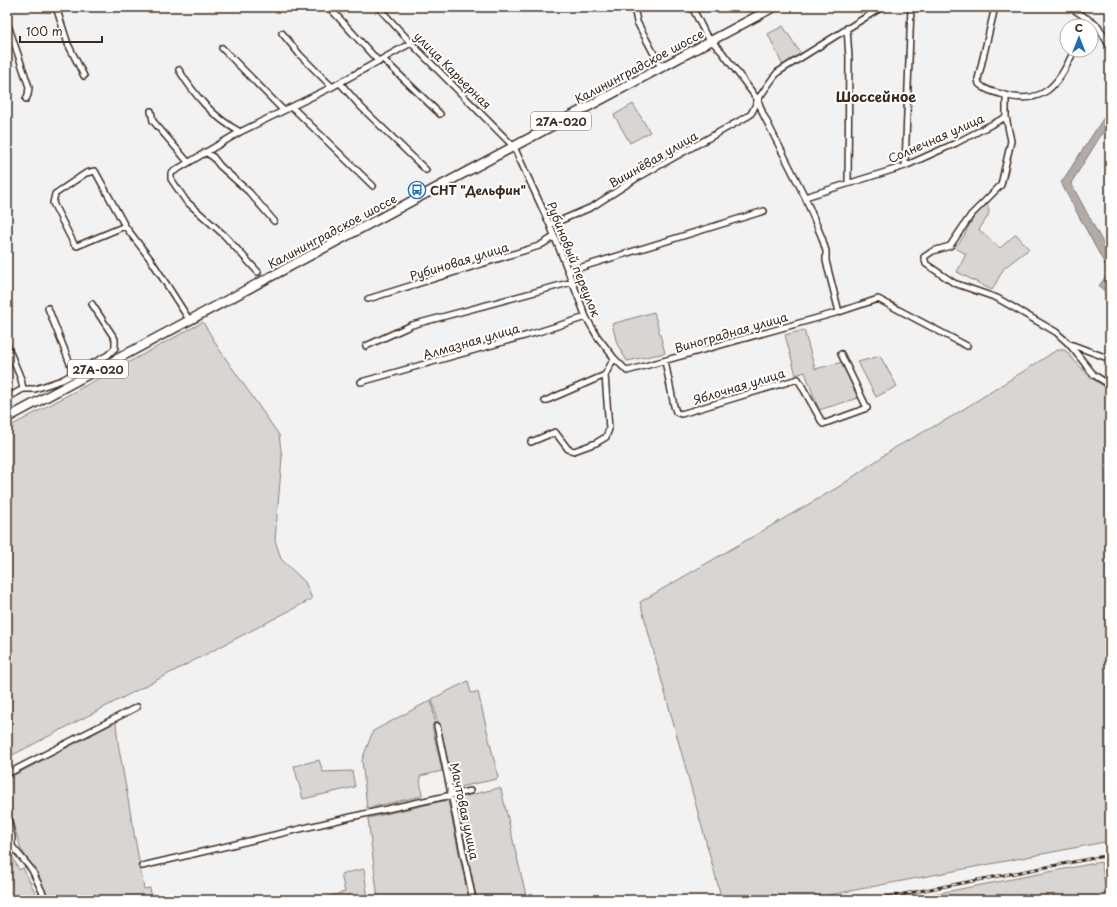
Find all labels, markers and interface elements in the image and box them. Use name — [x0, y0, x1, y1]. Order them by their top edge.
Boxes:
scale bar — [20, 18, 102, 44]
north arrow — [1059, 18, 1099, 58]
text: С — [1075, 19, 1083, 36]
text: 100 m — [26, 22, 63, 40]
street label: Калининградское шоссе — [571, 24, 707, 108]
street label: улица Карьерная — [410, 27, 496, 113]
district label: Шоссейное — [836, 86, 916, 107]
street label: Солнечная улица — [885, 109, 987, 167]
road number: 27А-020 — [531, 112, 591, 130]
street label: Вишнёвая улица — [605, 126, 701, 192]
bus stop icon: СНТ "Дельфин" — [407, 180, 427, 200]
place label: СНТ "Дельфин" — [430, 181, 526, 199]
street label: Калининградское шоссе — [264, 189, 400, 273]
street label: Рубиновый переулок — [543, 199, 606, 320]
street label: Рубиновая улица — [407, 237, 511, 285]
street label: Виноградная улица — [672, 307, 790, 357]
street label: Алмазная улица — [421, 318, 522, 363]
road number: 27А-020 — [68, 360, 128, 378]
street label: Яблочная улица — [691, 363, 788, 409]
street label: Мачтовая улица — [446, 761, 484, 862]

